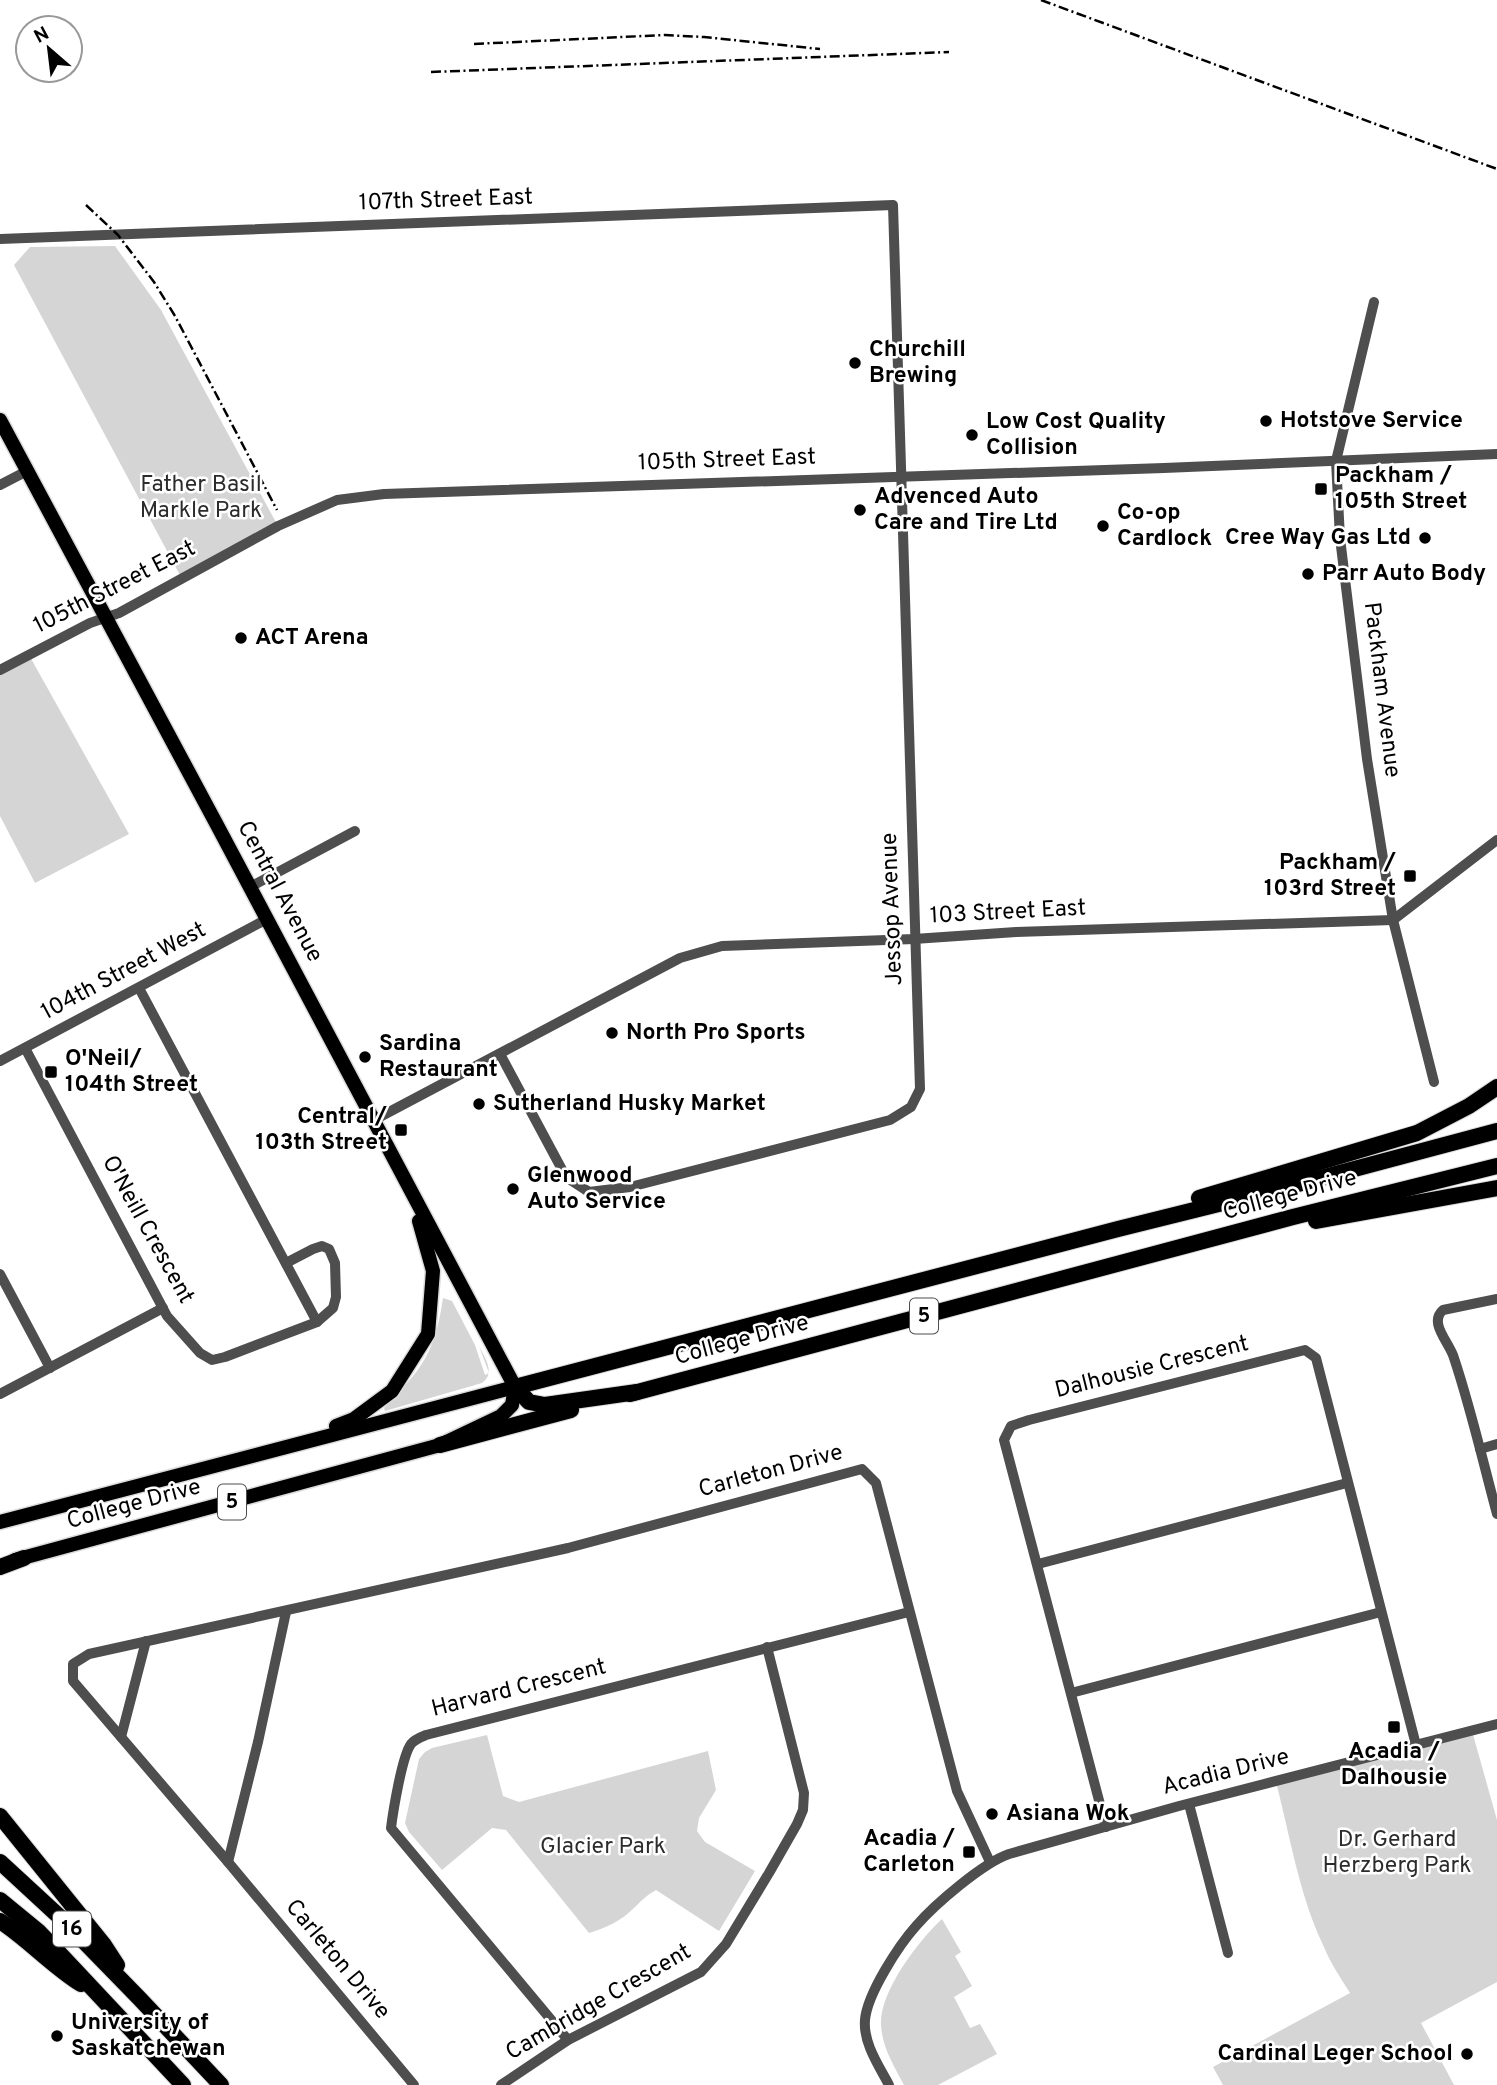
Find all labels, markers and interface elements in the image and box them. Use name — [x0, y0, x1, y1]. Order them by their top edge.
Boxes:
north arrow — [14, 14, 84, 84]
text: N — [30, 22, 54, 50]
street label: 107th Street East — [358, 183, 534, 219]
place label: Churchill Brewing — [869, 336, 966, 391]
marker: Churchill Brewing — [847, 355, 863, 371]
place label: Hotstove Service — [1280, 407, 1463, 436]
place label: Low Cost Quality Collision — [986, 408, 1166, 463]
marker: Hotstove Service — [1258, 413, 1274, 429]
marker: Low Cost Quality Collision — [964, 427, 980, 443]
street label: 105th Street East — [638, 443, 816, 479]
place label: Packham / 105th Street — [1335, 462, 1467, 517]
park label: Father Basil Markle Park — [140, 471, 262, 526]
marker: Packham / 105th Street — [1313, 481, 1329, 497]
place label: Advenced Auto Care and Tire Ltd — [874, 483, 1058, 538]
place label: Co-op Cardlock — [1117, 499, 1212, 554]
marker: Advenced Auto Care and Tire Ltd — [852, 502, 868, 518]
marker: Co-op Cardlock — [1095, 518, 1111, 534]
place label: Cree Way Gas Ltd — [1225, 524, 1411, 553]
marker: Cree Way Gas Ltd — [1417, 530, 1433, 546]
street label: 105th Street East — [29, 535, 201, 641]
place label: Parr Auto Body — [1322, 560, 1486, 589]
marker: Parr Auto Body — [1300, 566, 1316, 582]
street label: Packham Avenue — [1356, 601, 1406, 779]
place label: ACT Arena — [255, 624, 369, 653]
marker: ACT Arena — [233, 630, 249, 646]
street label: Central Avenue — [230, 816, 328, 968]
street label: Jessop Avenue — [876, 832, 910, 986]
place label: Packham / 103rd Street — [1264, 849, 1396, 904]
marker: Packham / 103rd Street — [1402, 868, 1418, 884]
street label: 103 Street East — [929, 894, 1087, 932]
street label: 104th Street West — [37, 916, 211, 1028]
place label: North Pro Sports — [626, 1019, 806, 1048]
marker: North Pro Sports — [604, 1025, 620, 1041]
place label: Sardina Restaurant — [379, 1030, 498, 1085]
place label: O'Neil/ 104th Street — [65, 1045, 198, 1100]
marker: Sardina Restaurant — [357, 1049, 373, 1065]
marker: O'Neil/ 104th Street — [43, 1064, 59, 1080]
place label: Sutherland Husky Market — [493, 1090, 766, 1119]
marker: Sutherland Husky Market — [471, 1096, 487, 1112]
place label: Central/ 103th Street — [255, 1103, 387, 1158]
marker: Central/ 103th Street — [393, 1122, 409, 1138]
street label: O'Neill Crescent — [94, 1151, 200, 1309]
place label: Glenwood Auto Service — [527, 1162, 666, 1217]
street label: College Drive — [1220, 1164, 1360, 1228]
marker: Glenwood Auto Service — [505, 1181, 521, 1197]
road number: 5 — [910, 1298, 938, 1334]
street label: College Drive — [672, 1309, 812, 1373]
street label: Dalhousie Crescent — [1052, 1330, 1252, 1406]
street label: Carleton Drive — [696, 1439, 846, 1505]
street label: College Drive — [64, 1473, 204, 1537]
road number: 5 — [218, 1484, 246, 1520]
street label: Harvard Crescent — [429, 1653, 609, 1725]
marker: Acadia / Dalhousie — [1386, 1719, 1402, 1735]
place label: Acadia / Dalhousie — [1341, 1738, 1447, 1793]
street label: Acadia Drive — [1159, 1743, 1293, 1803]
place label: Asiana Wok — [1006, 1800, 1130, 1829]
marker: Asiana Wok — [984, 1806, 1000, 1822]
place label: Acadia / Carleton — [863, 1825, 955, 1880]
park label: Dr. Gerhard Herzberg Park — [1322, 1826, 1472, 1881]
park label: Glacier Park — [540, 1833, 666, 1862]
marker: Acadia / Carleton — [961, 1844, 977, 1860]
street label: Carleton Drive — [278, 1894, 396, 2026]
road number: 16 — [53, 1912, 91, 1946]
street label: Cambridge Crescent — [501, 1938, 697, 2068]
place label: University of Saskatchewan — [71, 2009, 226, 2064]
marker: University of Saskatchewan — [49, 2028, 65, 2044]
place label: Cardinal Leger School — [1217, 2040, 1453, 2069]
marker: Cardinal Leger School — [1459, 2046, 1475, 2062]

